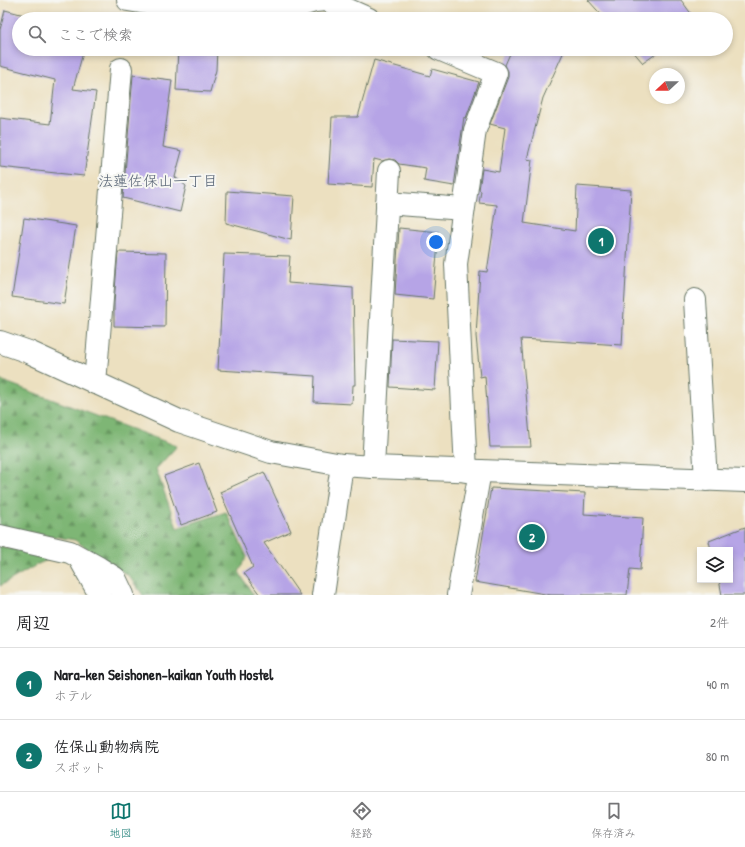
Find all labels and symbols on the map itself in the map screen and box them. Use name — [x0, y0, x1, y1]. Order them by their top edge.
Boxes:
north arrow — [649, 68, 685, 104]
district label: 法蓮佐保山一丁目 — [98, 170, 218, 191]
pin: 1 — [588, 226, 614, 256]
your location — [426, 232, 446, 252]
pin: 2 — [519, 522, 545, 552]

